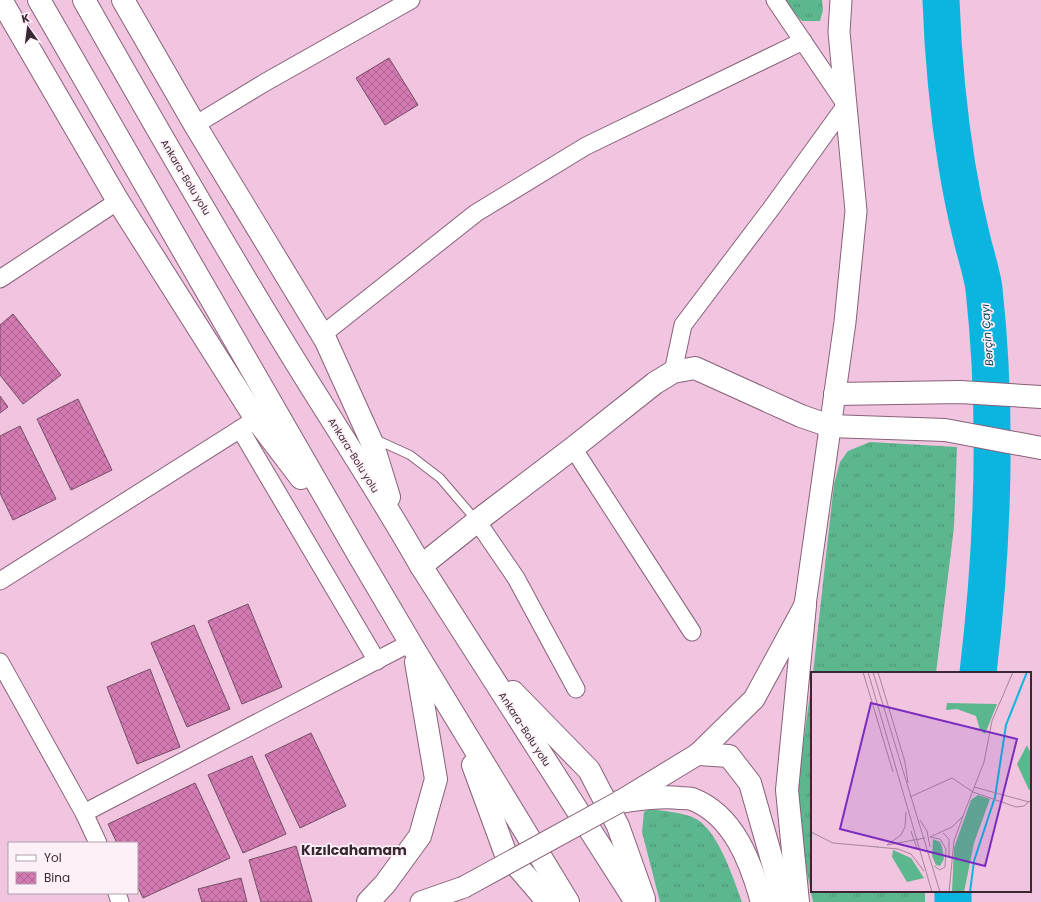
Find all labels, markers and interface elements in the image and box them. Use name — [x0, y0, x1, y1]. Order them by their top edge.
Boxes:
north arrow — [8, 8, 48, 48]
text: K — [20, 10, 32, 27]
street label: Ankara-Bolu yolu — [157, 137, 214, 218]
water label: Berçin Çayı — [977, 303, 997, 367]
street label: Ankara-Bolu yolu — [324, 415, 383, 496]
inset map — [811, 672, 1031, 892]
street label: Ankara-Bolu yolu — [495, 689, 554, 769]
district label: Kızılcahamam — [301, 840, 407, 860]
legend — [8, 842, 138, 894]
text: Yol — [44, 849, 62, 866]
text: Bina — [44, 869, 70, 886]

